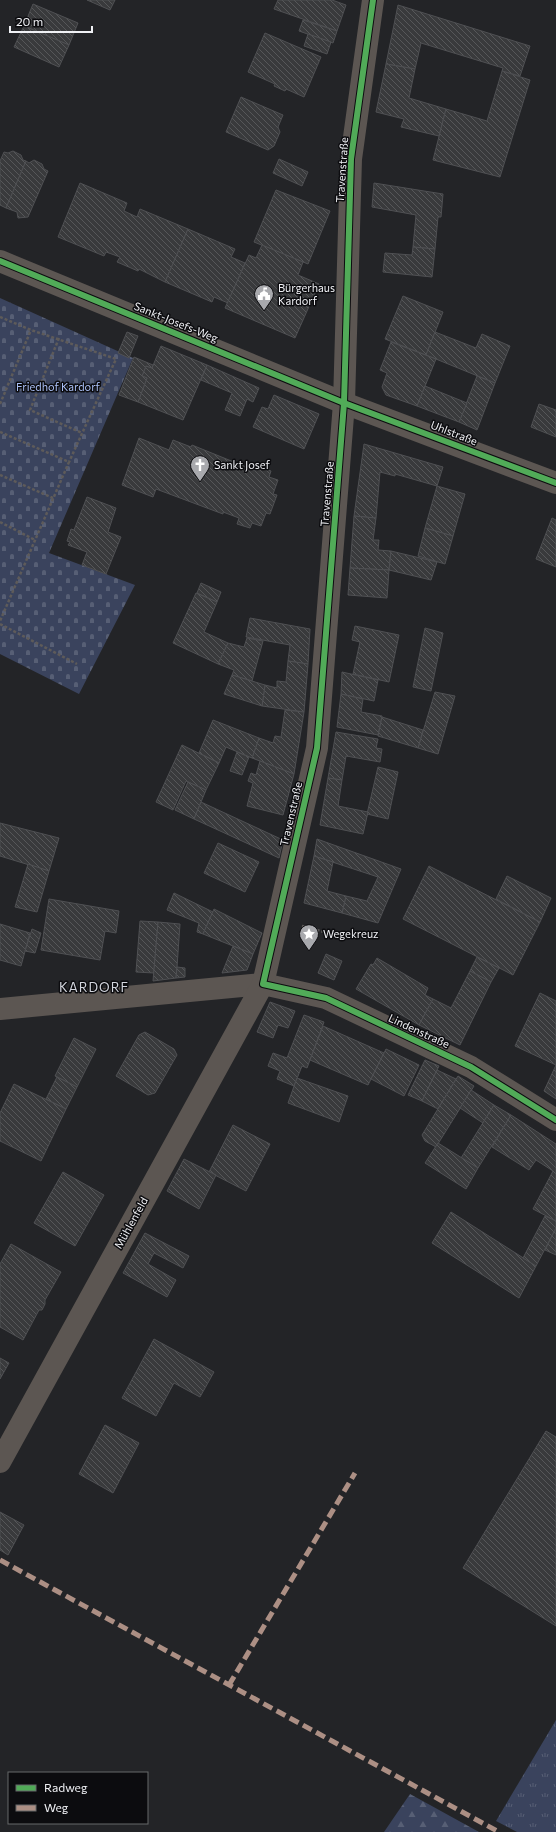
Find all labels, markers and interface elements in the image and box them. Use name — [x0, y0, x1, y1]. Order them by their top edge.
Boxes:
scale bar — [10, 8, 92, 34]
text: 20 m — [16, 14, 43, 28]
street label: Travenstraße — [333, 137, 350, 203]
place label: Bürgerhaus Kardorf — [278, 281, 335, 307]
public building icon: Bürgerhaus Kardorf — [253, 283, 275, 311]
street label: Sankt-Josefs-Weg — [132, 299, 220, 345]
park label: Friedhof Kardorf — [16, 380, 101, 393]
street label: Uhlstraße — [429, 418, 480, 447]
church icon: Sankt Josef — [189, 454, 211, 482]
place label: Sankt Josef — [214, 458, 270, 472]
street label: Travenstraße — [317, 461, 336, 527]
street label: Travenstraße — [277, 780, 304, 847]
place icon: Wegekreuz — [298, 923, 320, 951]
place label: Wegekreuz — [323, 927, 379, 940]
district label: KARDORF — [59, 979, 129, 995]
street label: Lindenstraße — [387, 1011, 452, 1050]
street label: Mühlenfeld — [111, 1195, 150, 1251]
legend — [8, 1772, 148, 1824]
text: Radweg — [44, 1780, 88, 1794]
text: Weg — [44, 1800, 69, 1814]

